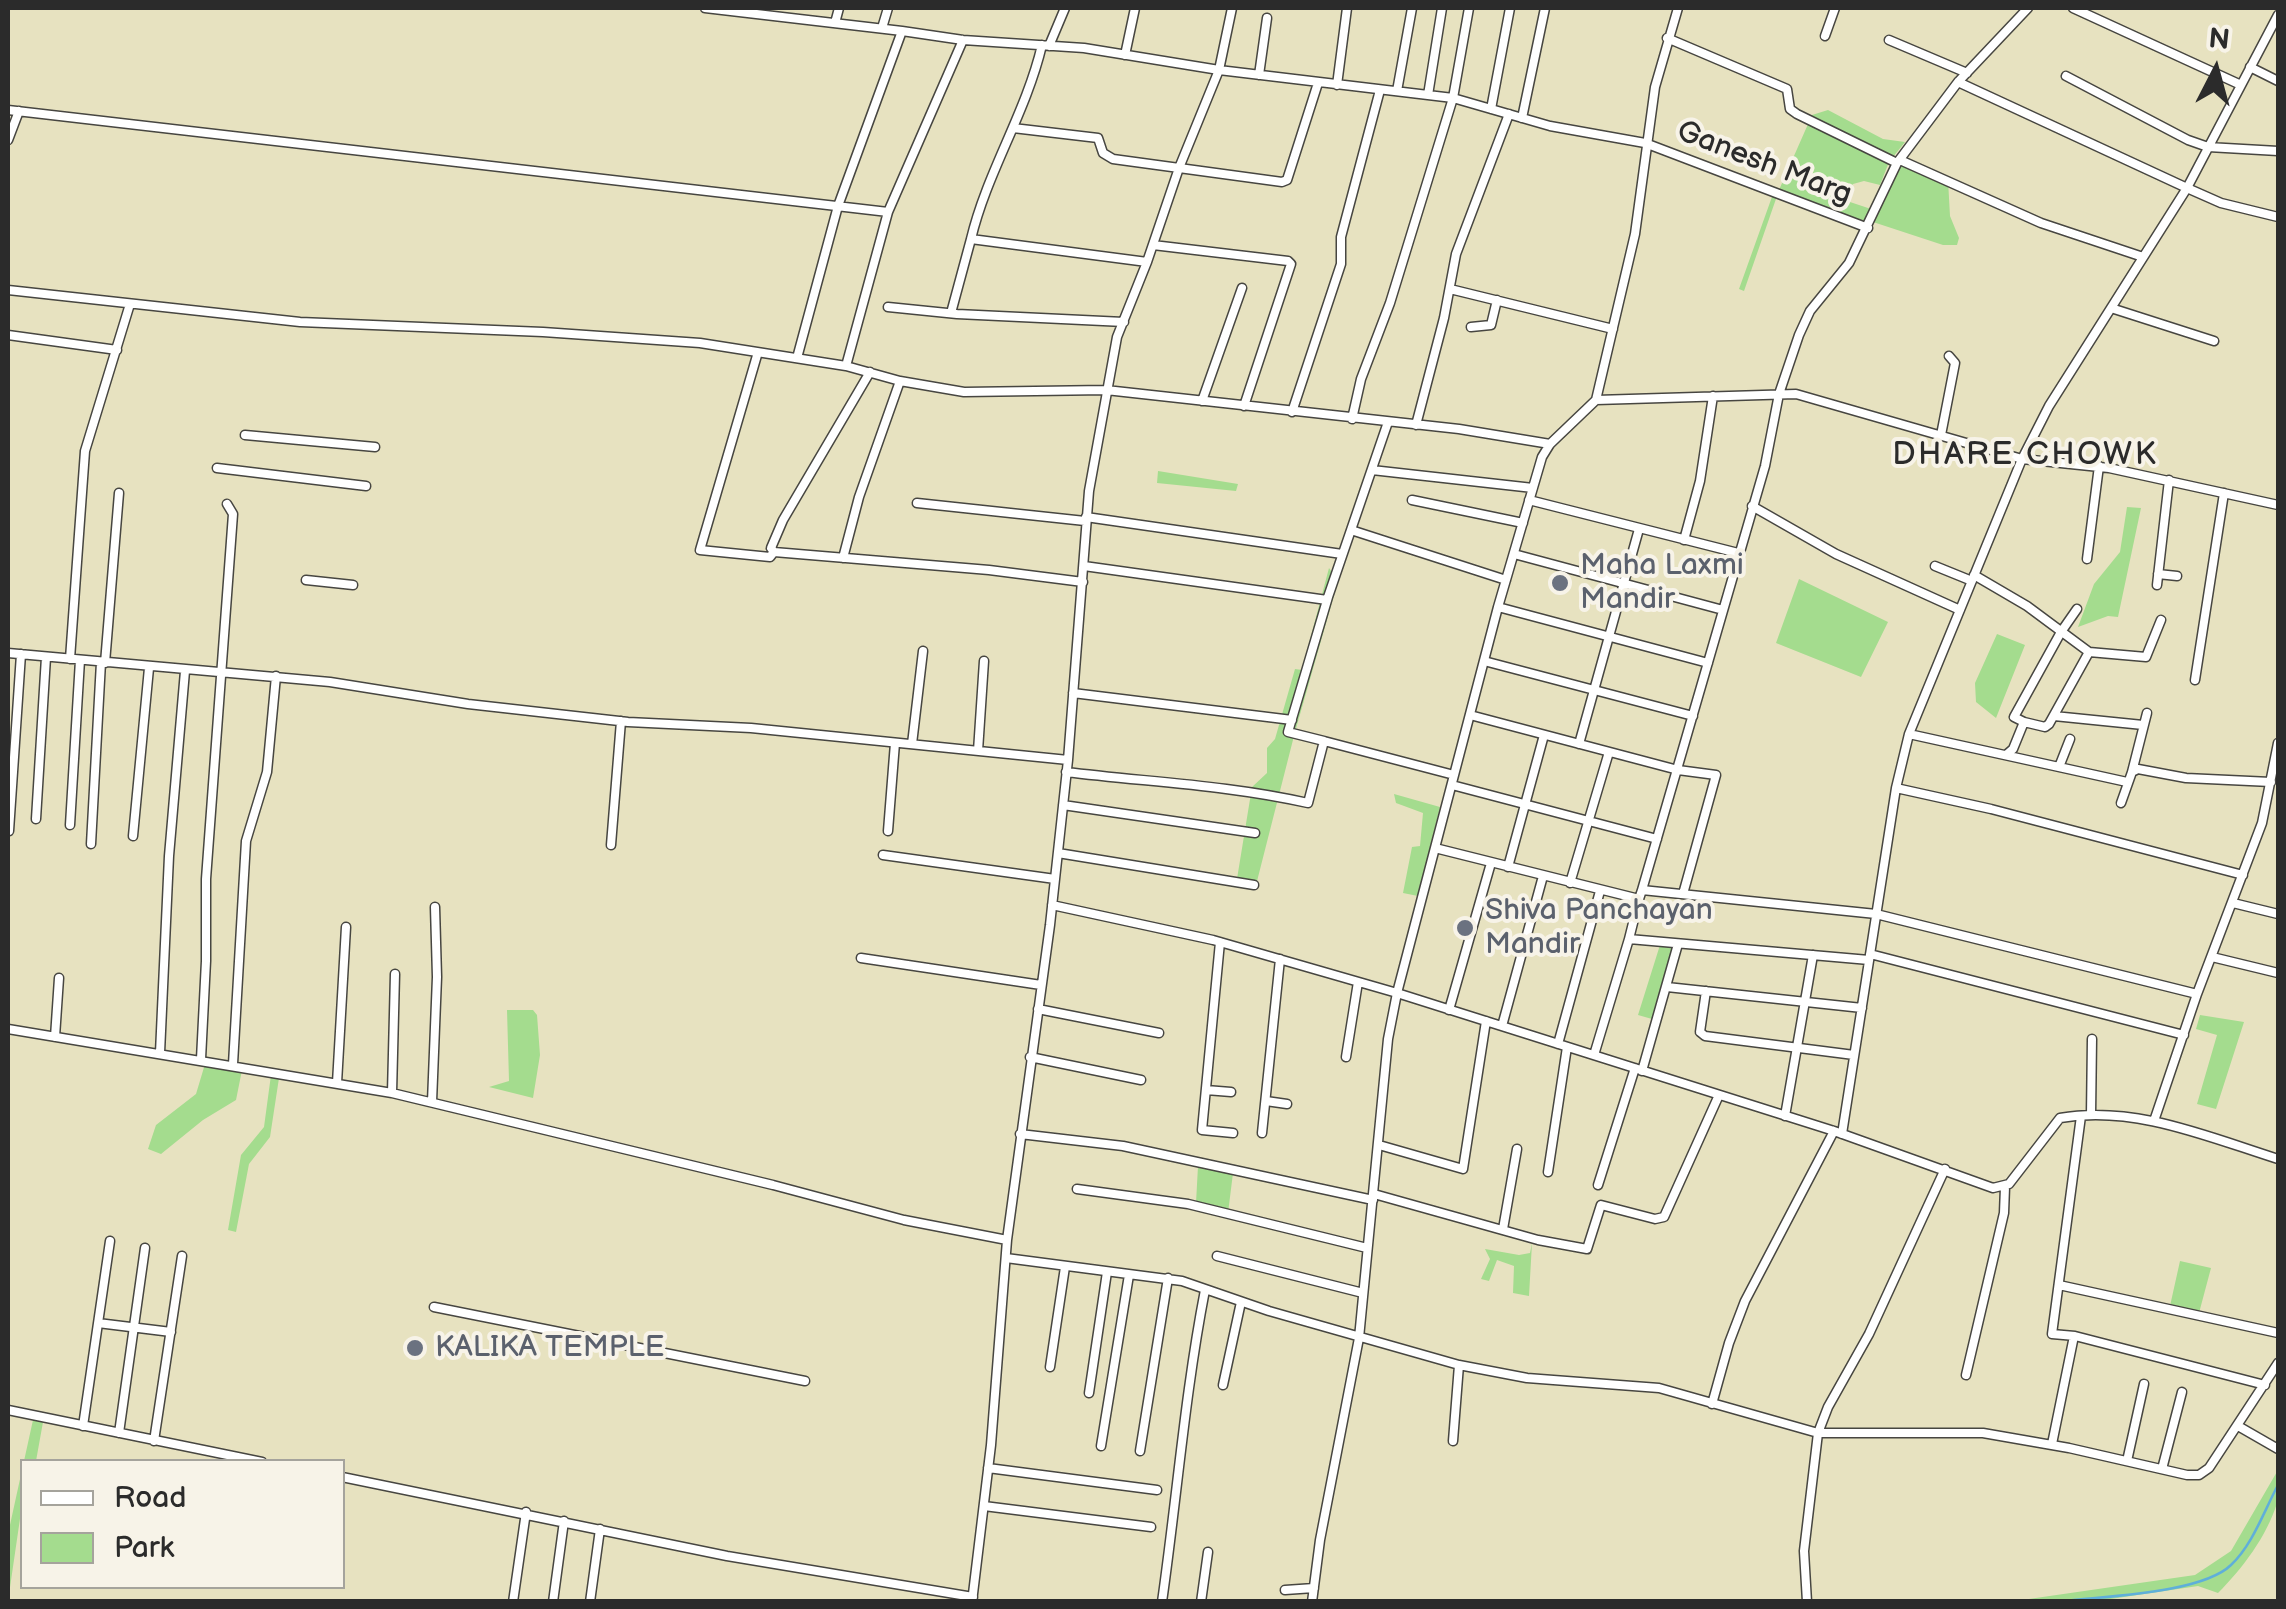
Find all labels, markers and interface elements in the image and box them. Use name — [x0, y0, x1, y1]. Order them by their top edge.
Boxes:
north arrow — [2166, 20, 2266, 120]
text: N — [2207, 22, 2231, 57]
street label: Ganesh Marg — [1672, 114, 1856, 214]
district label: DHARE CHOWK — [1892, 437, 2158, 475]
place label: Maha Laxmi Mandir — [1580, 548, 1744, 618]
marker: Maha Laxmi Mandir — [1549, 572, 1571, 594]
place label: Shiva Panchayan Mandir — [1485, 893, 1713, 964]
marker: Shiva Panchayan Mandir — [1454, 917, 1476, 939]
place label: KALIKA TEMPLE — [435, 1330, 665, 1366]
marker: KALIKA TEMPLE — [404, 1337, 426, 1359]
legend — [20, 1459, 345, 1589]
text: Road — [114, 1480, 187, 1516]
text: Park — [114, 1530, 174, 1566]

